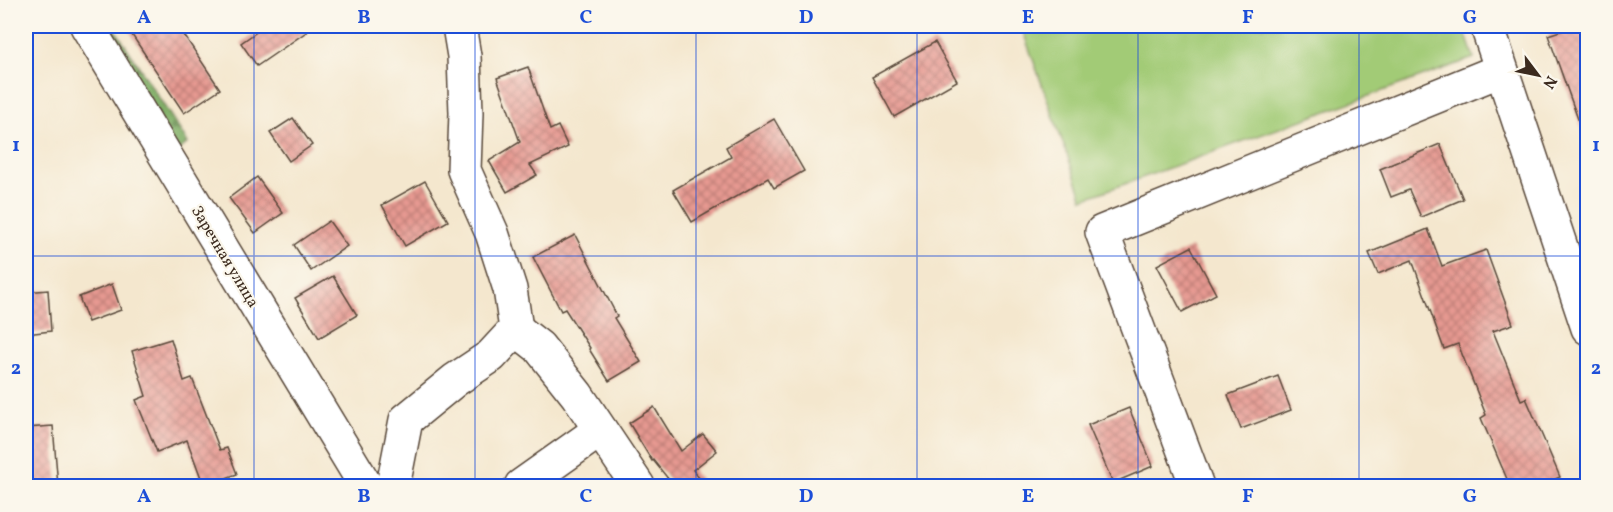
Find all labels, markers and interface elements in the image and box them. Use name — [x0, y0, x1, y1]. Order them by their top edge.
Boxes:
text: A — [137, 4, 151, 32]
text: B — [357, 4, 371, 32]
text: C — [580, 4, 593, 32]
text: D — [799, 4, 813, 32]
text: E — [1022, 4, 1034, 32]
text: F — [1242, 4, 1254, 32]
text: G — [1463, 4, 1477, 32]
north arrow — [1508, 45, 1568, 105]
text: N — [1536, 71, 1561, 93]
text: 1 — [12, 132, 20, 160]
text: 1 — [1592, 132, 1600, 160]
street label: Заречная улица — [185, 202, 263, 312]
text: 2 — [11, 355, 21, 383]
text: 2 — [1591, 355, 1601, 383]
text: A — [137, 483, 151, 511]
text: B — [357, 483, 371, 511]
text: C — [580, 483, 593, 511]
text: D — [799, 483, 813, 511]
text: E — [1022, 483, 1034, 511]
text: F — [1242, 483, 1254, 511]
text: G — [1463, 483, 1477, 511]

